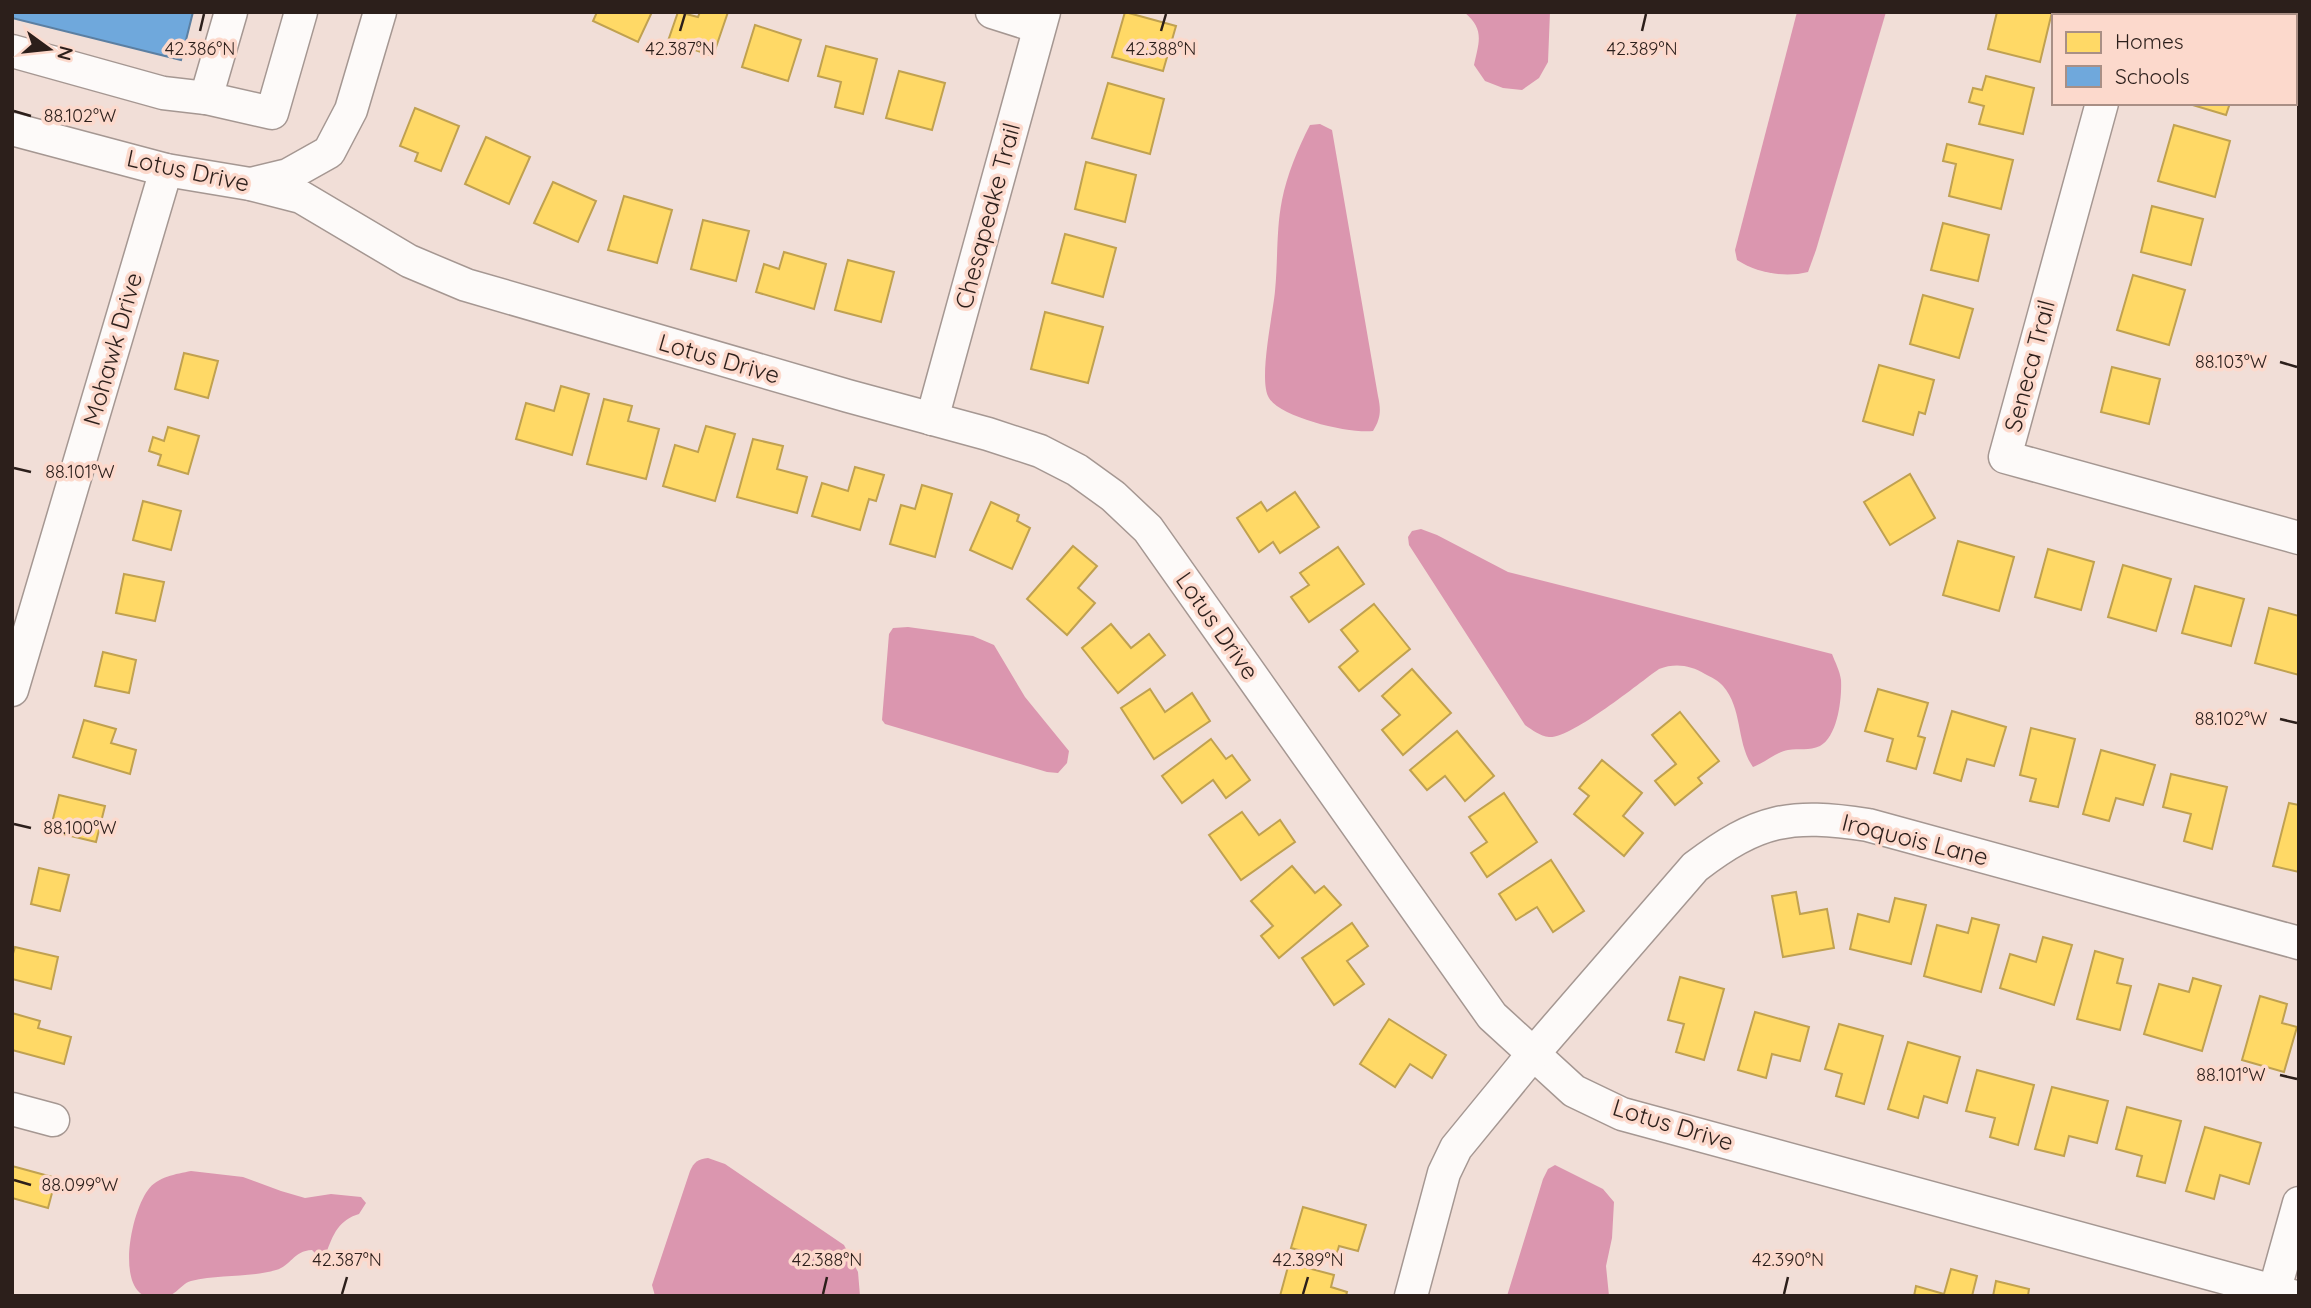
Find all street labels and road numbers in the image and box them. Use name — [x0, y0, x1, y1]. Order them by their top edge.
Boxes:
street label: Chesapeake Trail — [948, 119, 1026, 312]
street label: Lotus Drive — [124, 142, 252, 198]
street label: Mohawk Drive — [76, 269, 148, 429]
street label: Seneca Trail — [1997, 297, 2061, 435]
street label: Lotus Drive — [655, 326, 783, 390]
street label: Lotus Drive — [1170, 566, 1266, 685]
street label: Iroquois Lane — [1839, 806, 1991, 872]
street label: Lotus Drive — [1609, 1091, 1737, 1157]

